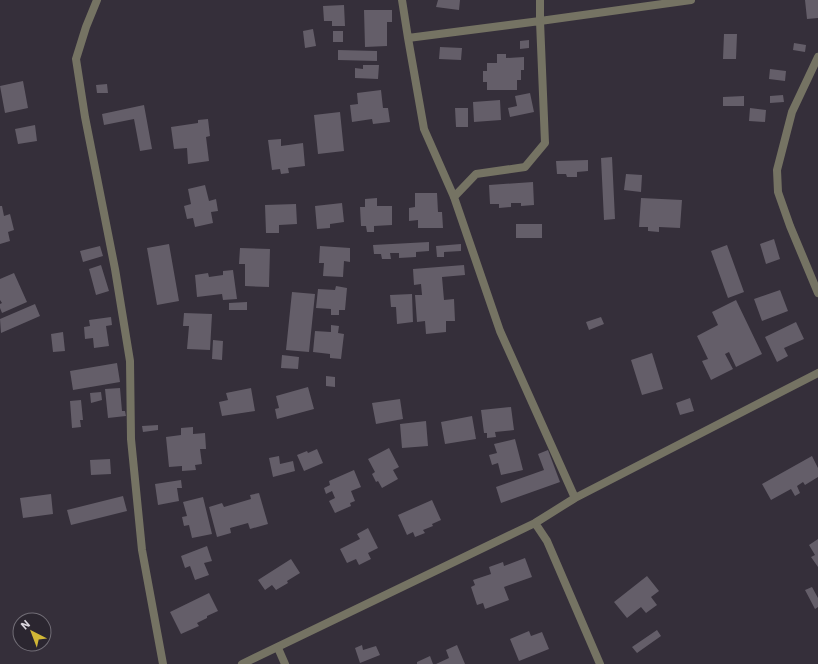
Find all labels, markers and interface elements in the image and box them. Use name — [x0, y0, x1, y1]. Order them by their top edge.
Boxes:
north arrow — [12, 612, 52, 652]
text: N — [18, 617, 33, 632]

